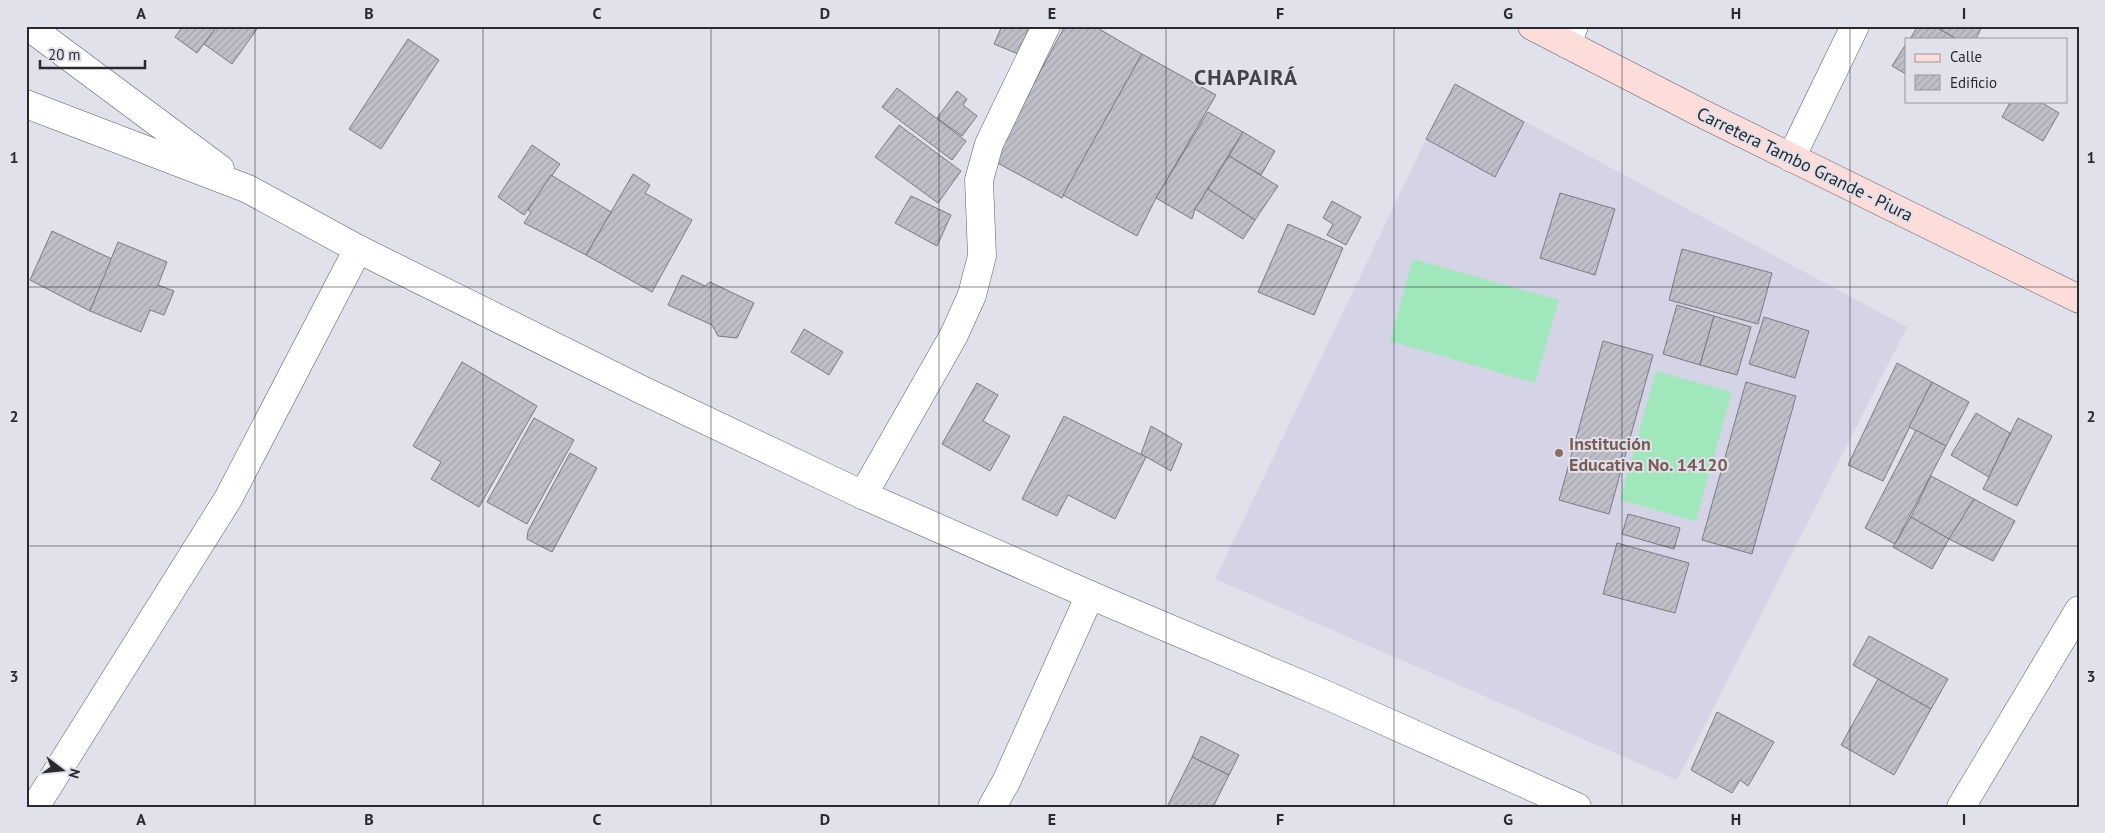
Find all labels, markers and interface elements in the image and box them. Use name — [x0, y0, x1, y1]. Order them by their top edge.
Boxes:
text: A — [136, 3, 146, 23]
text: B — [364, 3, 374, 23]
text: C — [593, 3, 602, 23]
text: D — [820, 3, 830, 23]
text: E — [1048, 3, 1056, 23]
text: F — [1276, 3, 1284, 23]
text: G — [1503, 3, 1513, 23]
text: H — [1731, 3, 1741, 23]
text: I — [1962, 3, 1966, 23]
scale bar — [40, 38, 145, 70]
legend — [1905, 38, 2068, 102]
text: 20 m — [48, 45, 81, 64]
text: Calle — [1950, 47, 1982, 66]
district label: CHAPAIRÁ — [1194, 63, 1298, 91]
text: Edificio — [1950, 73, 1997, 92]
street label: Carretera Tambo Grande - Piura — [1693, 101, 1917, 227]
text: 1 — [9, 147, 19, 167]
text: 1 — [2086, 147, 2096, 167]
text: 2 — [9, 406, 19, 426]
text: 2 — [2086, 406, 2096, 426]
place label: Institución Educativa No. 14120 — [1569, 432, 1728, 476]
marker: Institución Educativa No. 14120 — [1553, 447, 1565, 459]
text: 3 — [9, 666, 19, 686]
text: 3 — [2086, 666, 2096, 686]
north arrow — [38, 746, 88, 796]
text: N — [65, 767, 84, 780]
text: A — [136, 809, 146, 829]
text: B — [364, 809, 374, 829]
text: C — [593, 809, 602, 829]
text: D — [820, 809, 830, 829]
text: E — [1048, 809, 1056, 829]
text: F — [1276, 809, 1284, 829]
text: G — [1503, 809, 1513, 829]
text: H — [1731, 809, 1741, 829]
text: I — [1962, 809, 1966, 829]

